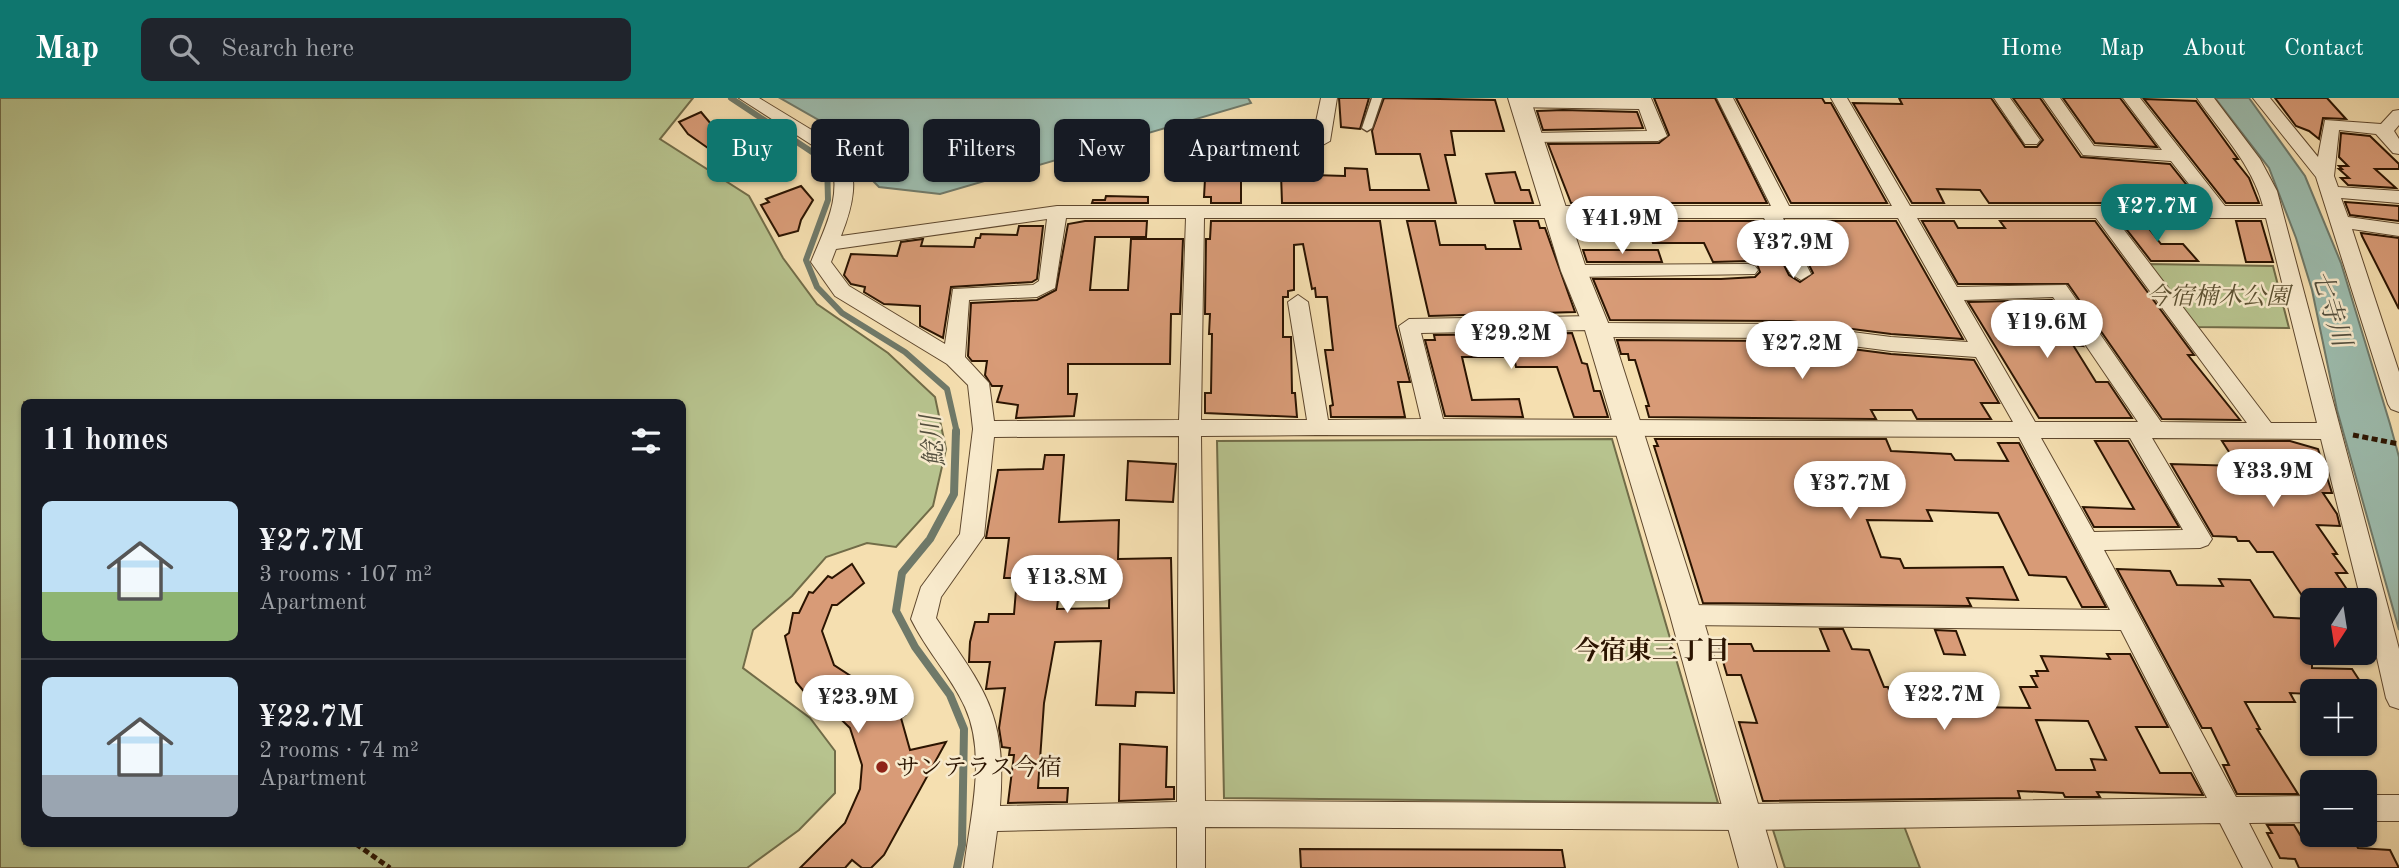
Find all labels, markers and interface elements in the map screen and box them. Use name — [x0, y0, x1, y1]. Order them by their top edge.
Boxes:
search box — [141, 18, 631, 81]
icon: search — [165, 30, 203, 68]
text: Map — [35, 33, 99, 66]
text: Search here — [221, 36, 354, 62]
text: Home — [2001, 37, 2062, 61]
text: Map — [2100, 37, 2144, 61]
text: About — [2182, 37, 2246, 61]
text: Contact — [2284, 37, 2364, 61]
chip: Buy — [707, 119, 797, 182]
chip: Rent — [811, 119, 909, 182]
chip: Filters — [923, 119, 1040, 182]
chip: New — [1054, 119, 1150, 182]
chip: Apartment — [1164, 119, 1324, 182]
pin: ¥27.7M — [2100, 184, 2214, 244]
text: ¥27.7M — [2117, 195, 2197, 218]
pin: ¥41.9M — [1565, 197, 1679, 256]
text: ¥41.9M — [1582, 207, 1662, 230]
pin: ¥37.9M — [1736, 220, 1850, 280]
text: ¥37.9M — [1753, 231, 1833, 254]
water label: 七寺川 — [2306, 267, 2357, 353]
park label: 今宿楠木公園 — [2146, 283, 2294, 310]
pin: ¥19.6M — [1990, 300, 2104, 360]
text: ¥19.6M — [2007, 311, 2087, 334]
pin: ¥29.2M — [1454, 312, 1568, 371]
text: ¥29.2M — [1471, 322, 1551, 345]
pin: ¥27.2M — [1745, 322, 1859, 381]
text: ¥27.2M — [1762, 332, 1842, 355]
water label: 鯰川 — [917, 411, 949, 468]
icon: filters — [627, 422, 665, 460]
text: 11 homes — [42, 426, 168, 456]
pin: ¥33.9M — [2216, 450, 2330, 509]
text: ¥33.9M — [2233, 460, 2313, 483]
pin: ¥37.7M — [1793, 462, 1907, 521]
text: ¥37.7M — [1810, 472, 1890, 495]
text: ¥27.7M — [259, 527, 364, 557]
icon: home — [98, 529, 182, 613]
pin: ¥13.8M — [1010, 556, 1124, 615]
text: 3 rooms · 107 m² — [259, 563, 432, 586]
text: ¥13.8M — [1027, 566, 1107, 589]
north arrow — [2300, 588, 2376, 665]
map controls — [2300, 588, 2377, 847]
text: Apartment — [259, 591, 367, 614]
district label: 今宿東三丁目 — [1574, 636, 1730, 665]
pin: ¥22.7M — [1887, 672, 2001, 732]
pin: ¥23.9M — [801, 676, 915, 735]
button: + — [2300, 679, 2377, 756]
text: ¥22.7M — [1904, 683, 1984, 706]
text: ¥23.9M — [818, 686, 898, 709]
text: ¥22.7M — [259, 703, 364, 733]
icon: home — [98, 705, 182, 789]
text: 2 rooms · 74 m² — [259, 739, 419, 762]
place label: サンテラス今宿 — [896, 754, 1062, 781]
marker: サンテラス今宿 — [874, 759, 890, 775]
text: Apartment — [259, 767, 367, 790]
button: − — [2300, 770, 2377, 847]

